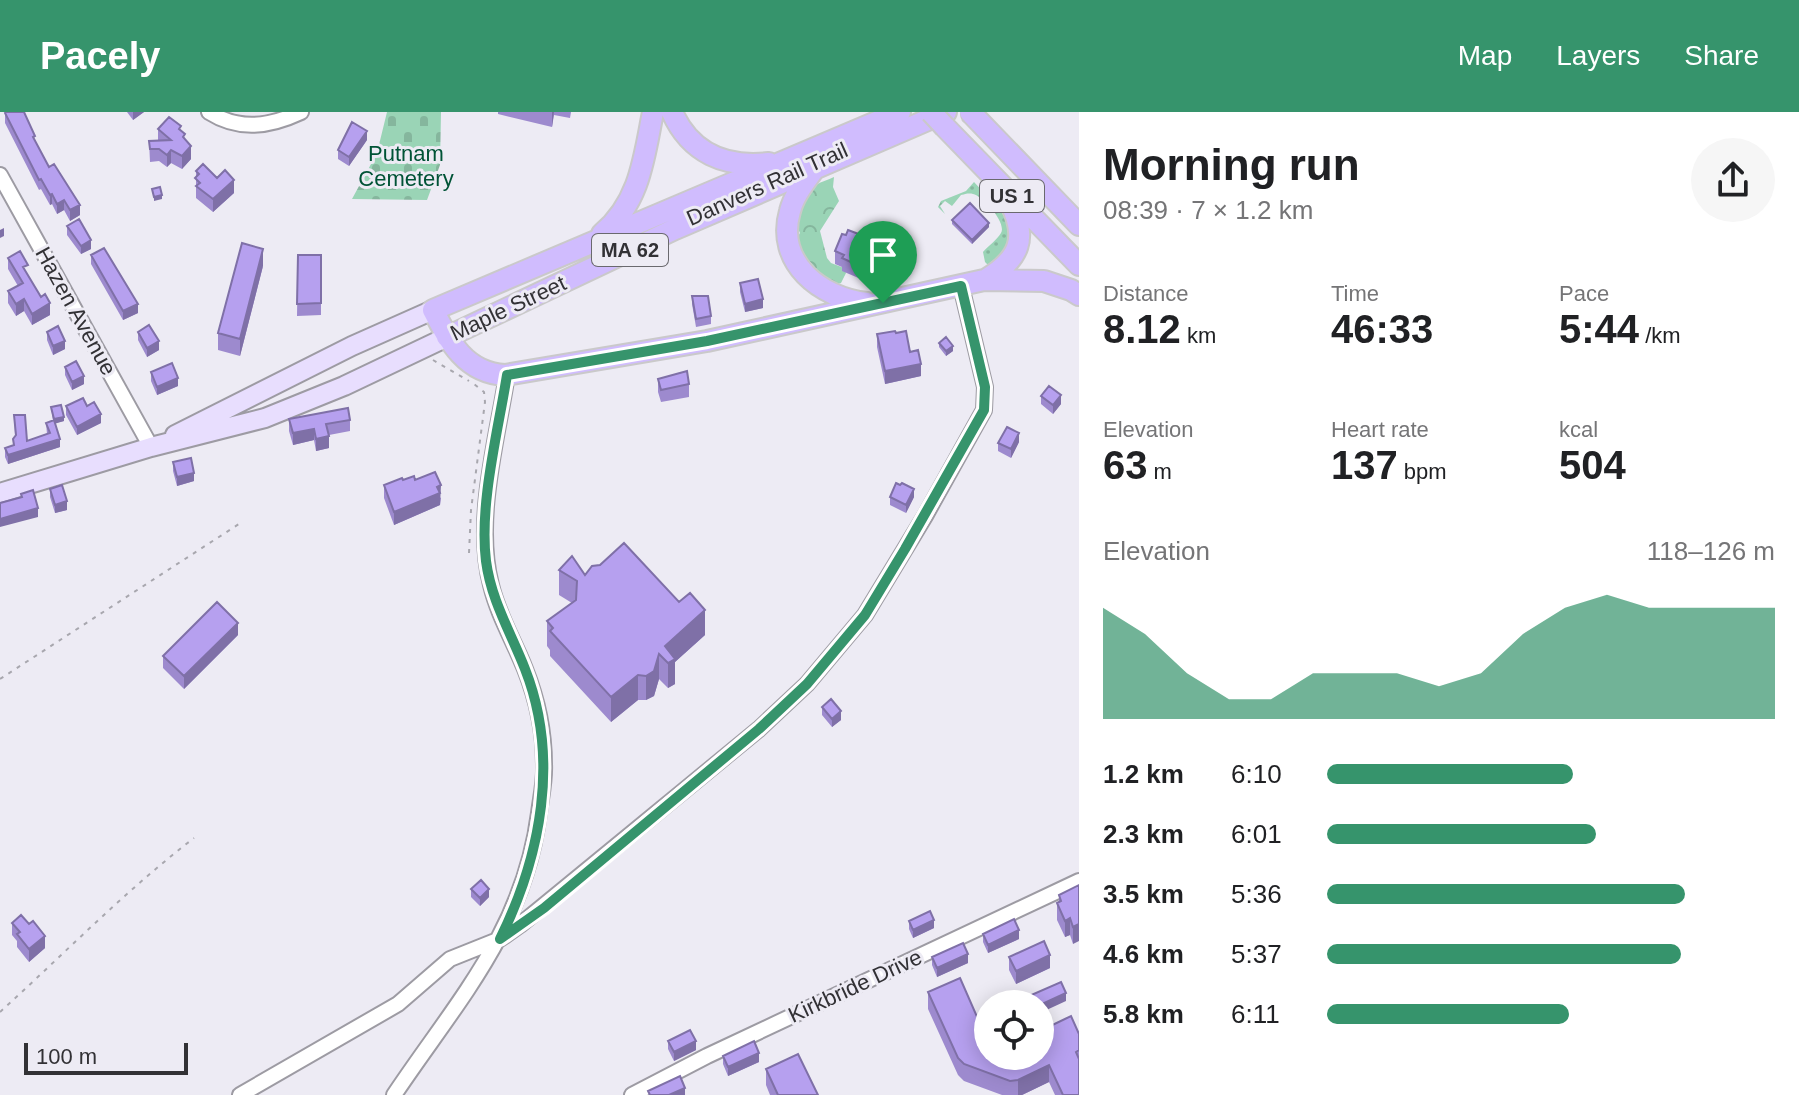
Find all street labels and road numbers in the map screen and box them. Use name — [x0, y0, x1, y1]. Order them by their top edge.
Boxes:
street label: Danvers Rail Trail — [683, 137, 851, 231]
road number: US 1 — [980, 180, 1044, 212]
road number: MA 62 — [592, 234, 668, 266]
street label: Hazen Avenue — [30, 243, 122, 379]
street label: Maple Street — [446, 270, 570, 346]
street label: Kirkbride Drive — [784, 944, 926, 1028]

